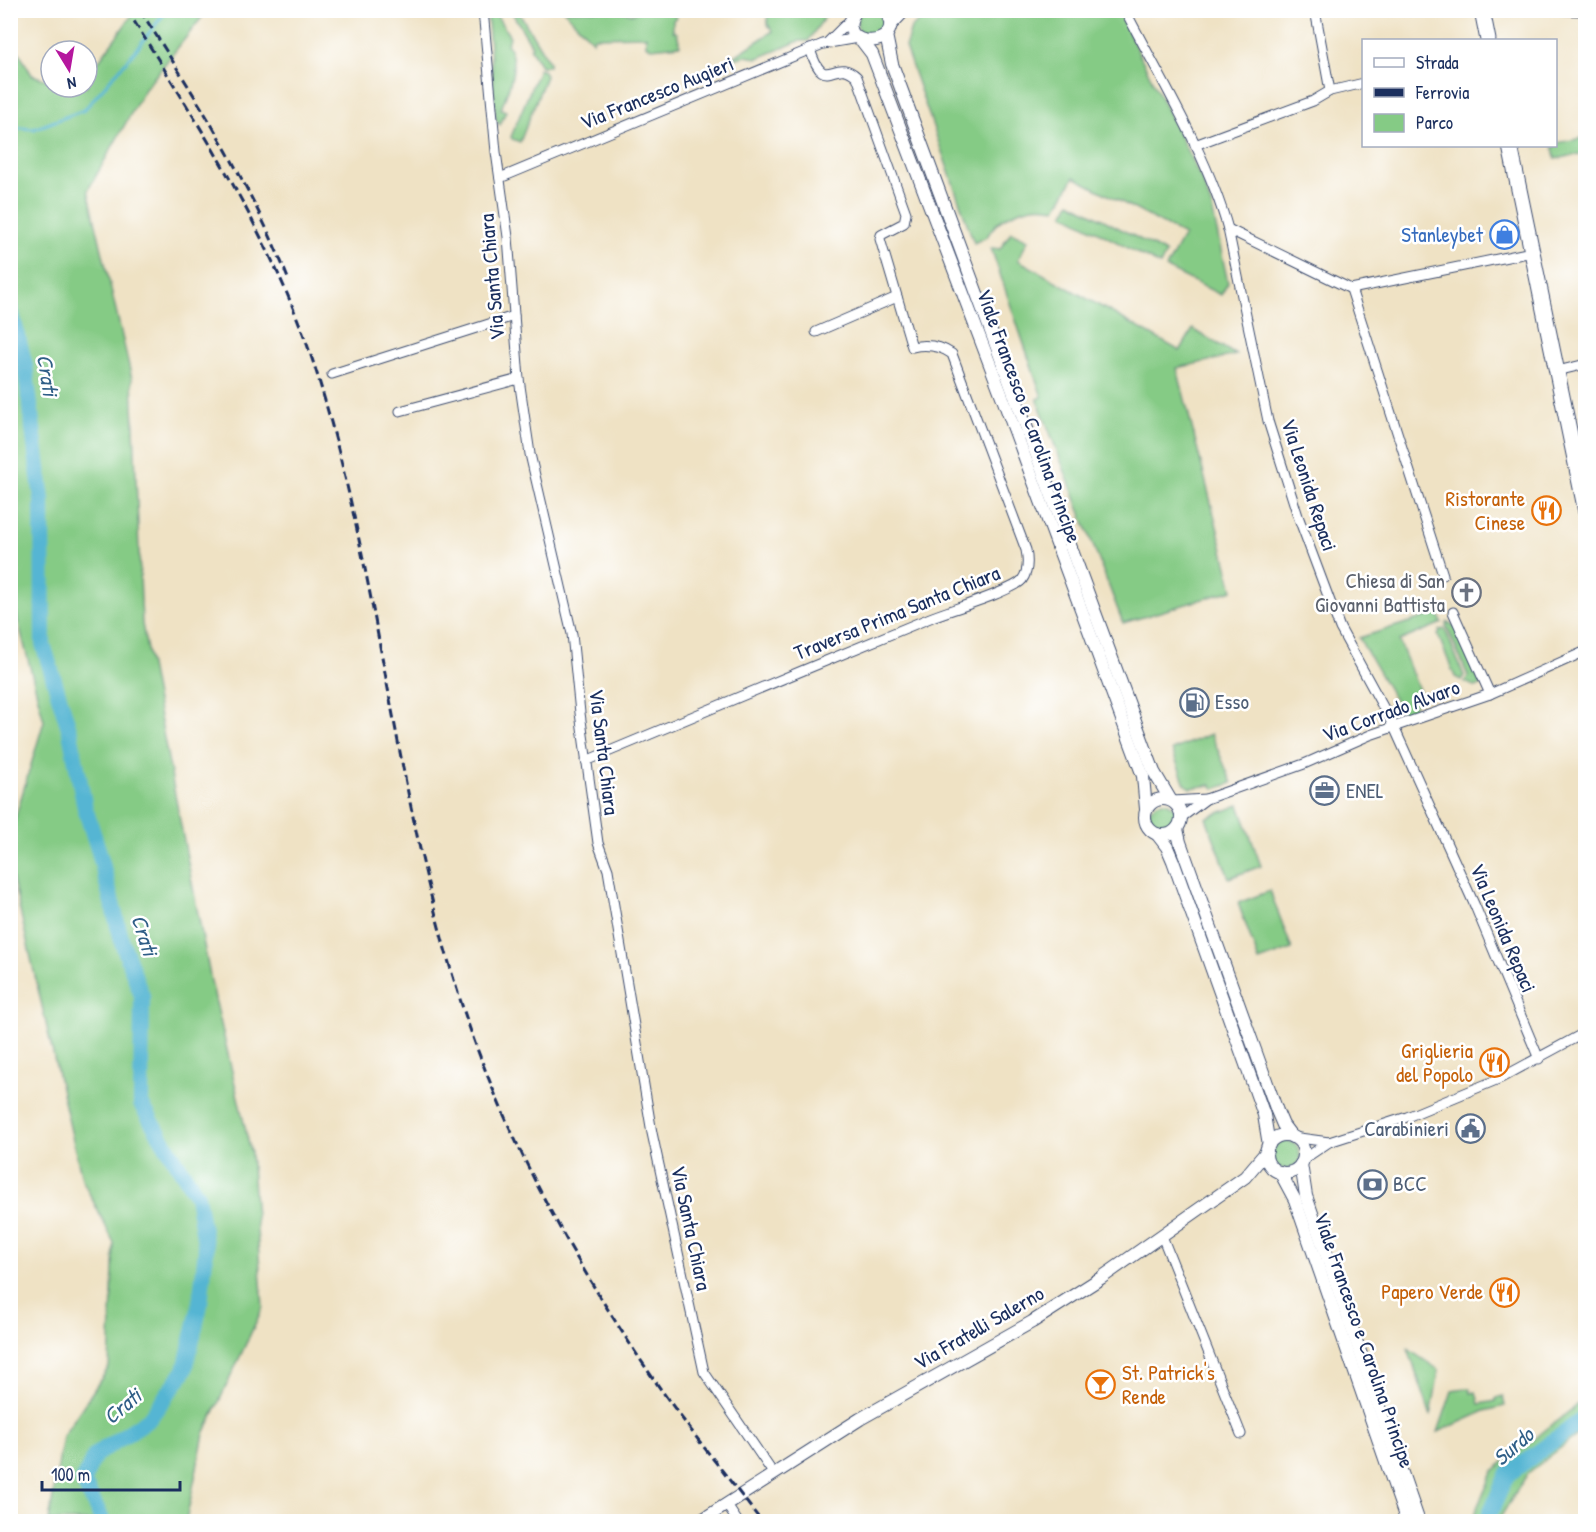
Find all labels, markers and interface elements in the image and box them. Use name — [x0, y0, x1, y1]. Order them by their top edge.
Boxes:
north arrow — [39, 39, 99, 99]
legend — [1362, 39, 1557, 147]
street label: Via Francesco Augieri — [576, 49, 738, 137]
text: Strada — [1416, 50, 1459, 75]
text: N — [65, 72, 78, 95]
text: Ferrovia — [1415, 80, 1469, 105]
text: Parco — [1416, 110, 1453, 135]
street label: Via Santa Chiara — [472, 213, 511, 341]
shop icon: Stanleybet — [1488, 219, 1520, 251]
place label: Stanleybet — [1401, 220, 1484, 249]
street label: Viale Francesco e Carolina Principe — [970, 285, 1089, 547]
water label: Crati — [30, 352, 66, 400]
street label: Via Leonida Repaci — [1274, 415, 1345, 555]
place label: Ristorante Cinese — [1446, 484, 1525, 537]
restaurant icon: Ristorante Cinese — [1530, 495, 1562, 527]
street label: Traversa Prima Santa Chiara — [790, 558, 1004, 667]
place label: Chiesa di San Giovanni Battista — [1315, 566, 1445, 619]
church icon: Chiesa di San Giovanni Battista — [1450, 577, 1482, 609]
street label: Via Corrado Alvaro — [1318, 672, 1464, 749]
fuel station icon: Esso — [1178, 686, 1210, 718]
street label: Via Santa Chiara — [582, 687, 627, 817]
place label: Esso — [1215, 687, 1249, 716]
office icon: ENEL — [1309, 775, 1341, 807]
place label: ENEL — [1346, 776, 1384, 805]
street label: Via Leonida Repaci — [1463, 859, 1544, 997]
water label: Crati — [124, 911, 166, 961]
place label: Griglieria del Popolo — [1396, 1036, 1473, 1089]
restaurant icon: Griglieria del Popolo — [1478, 1047, 1510, 1079]
public building icon: Carabinieri — [1454, 1113, 1486, 1145]
place label: Carabinieri — [1364, 1114, 1449, 1143]
street label: Via Santa Chiara — [664, 1163, 719, 1293]
bank icon: BCC — [1356, 1168, 1388, 1200]
place label: BCC — [1393, 1169, 1427, 1198]
street label: Viale Francesco e Carolina Principe — [1307, 1208, 1422, 1471]
restaurant icon: Papero Verde — [1488, 1276, 1520, 1308]
place label: Papero Verde — [1381, 1277, 1483, 1306]
street label: Via Fratelli Salerno — [908, 1279, 1049, 1377]
place label: St. Patrick's Rende — [1122, 1358, 1215, 1411]
bar icon: St. Patrick's Rende — [1085, 1369, 1117, 1401]
water label: Crati — [96, 1380, 149, 1431]
water label: Surdo — [1486, 1419, 1541, 1472]
scale bar — [42, 1454, 180, 1492]
text: 100 m — [51, 1462, 90, 1487]

